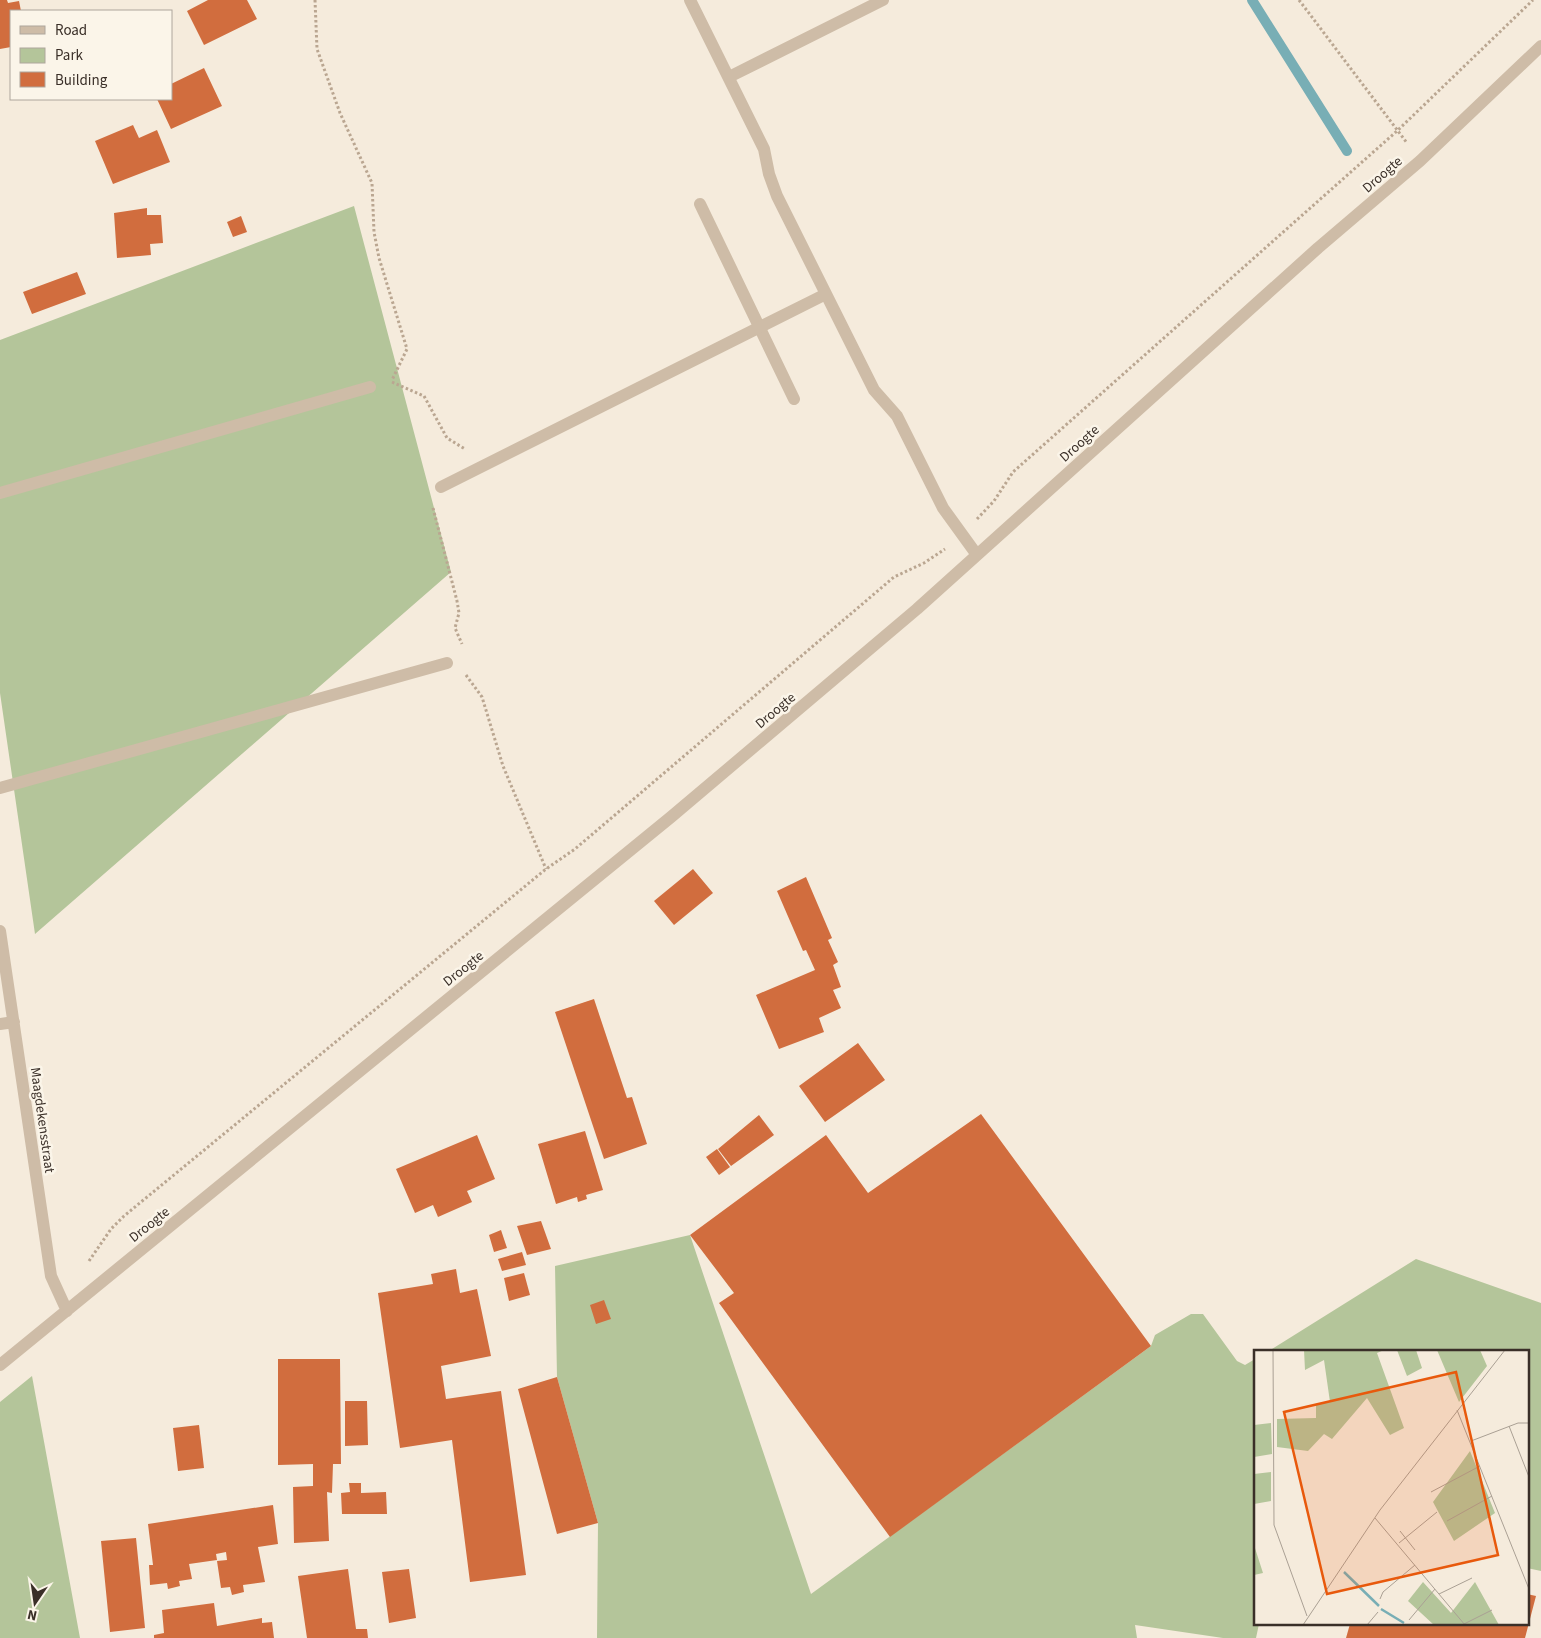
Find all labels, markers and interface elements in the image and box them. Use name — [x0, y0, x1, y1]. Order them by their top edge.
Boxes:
legend — [10, 10, 172, 100]
text: Road — [55, 20, 87, 41]
text: Park — [55, 45, 84, 66]
text: Building — [55, 70, 108, 91]
street label: Droogte — [1358, 152, 1407, 198]
street label: Droogte — [1055, 421, 1104, 467]
street label: Droogte — [751, 688, 800, 734]
street label: Droogte — [439, 946, 488, 991]
street label: Maagdekensstraat — [25, 1066, 59, 1175]
street label: Droogte — [125, 1202, 174, 1247]
inset map — [1254, 1350, 1528, 1626]
north arrow — [10, 1578, 60, 1628]
text: N — [26, 1604, 39, 1625]

